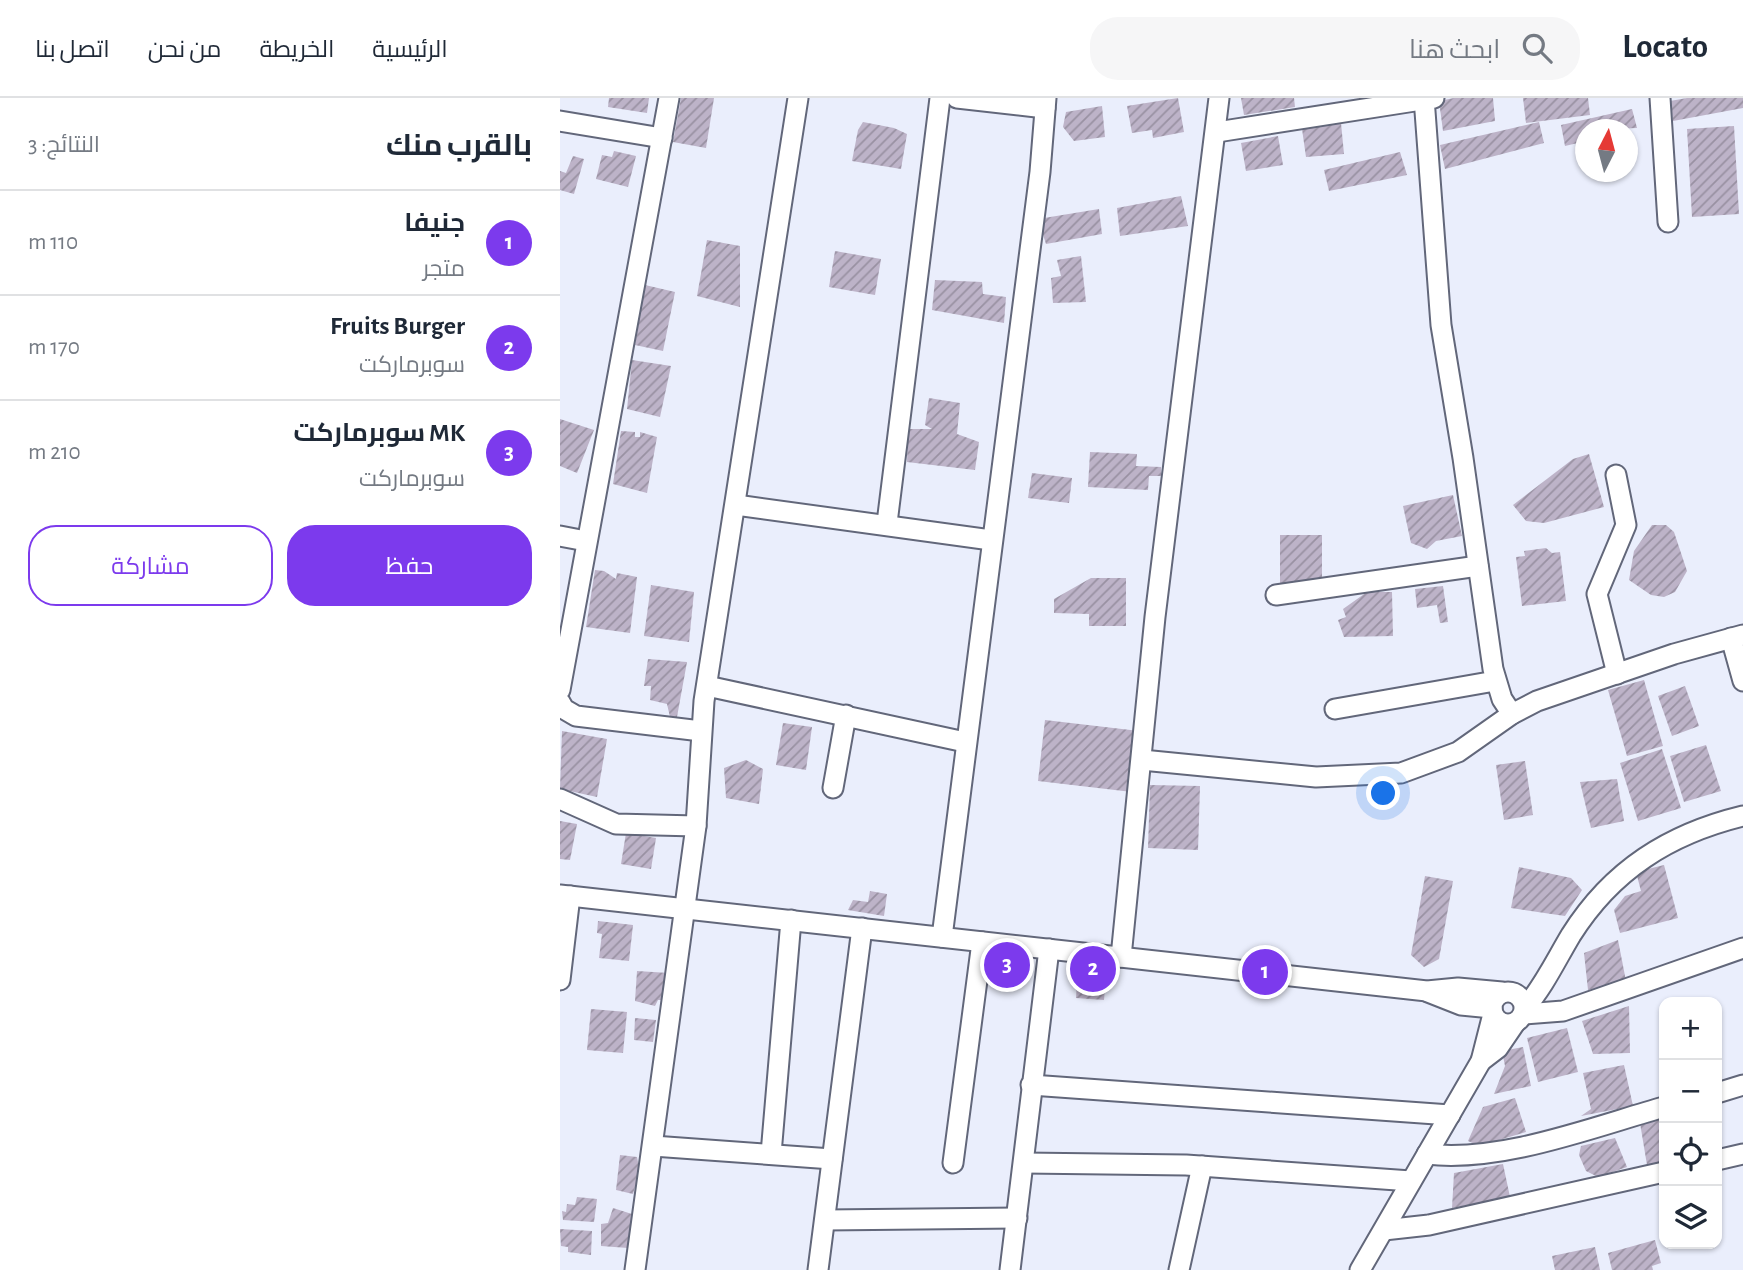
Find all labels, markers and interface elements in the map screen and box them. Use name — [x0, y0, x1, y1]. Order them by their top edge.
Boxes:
search box — [1090, 17, 1580, 80]
icon: search — [1518, 29, 1556, 67]
text: Locato — [1622, 31, 1708, 64]
text: ابحث هنا — [1409, 37, 1500, 63]
text: اتصل بنا — [35, 38, 110, 62]
text: من نحن — [148, 38, 221, 62]
text: الخريطة — [259, 38, 334, 62]
text: الرئيسية — [372, 38, 448, 62]
north arrow — [1575, 119, 1638, 182]
text: بالقرب منك — [386, 131, 532, 161]
text: النتائج: 3 — [28, 134, 100, 157]
text: جنيفا — [404, 210, 465, 236]
text: 110 m — [28, 231, 78, 254]
text: 1 — [505, 231, 513, 254]
text: متجر — [423, 258, 465, 281]
text: Fruits Burger — [330, 313, 465, 339]
text: 170 m — [28, 336, 80, 359]
text: 2 — [504, 336, 514, 359]
text: سوبرماركت — [359, 354, 465, 377]
text: MK سوبرماركت — [293, 420, 465, 446]
text: 210 m — [28, 441, 81, 464]
text: 3 — [504, 441, 514, 464]
text: سوبرماركت — [359, 468, 465, 491]
button: مشاركة — [28, 525, 273, 606]
button: حفظ — [287, 525, 532, 606]
your location — [1366, 776, 1400, 810]
pin: 3 — [984, 939, 1030, 991]
pin: 2 — [1070, 943, 1116, 995]
pin: 1 — [1242, 946, 1288, 998]
map controls — [1659, 997, 1722, 1249]
button: + — [1659, 997, 1722, 1060]
button: − — [1659, 1060, 1722, 1123]
button: locate — [1659, 1123, 1722, 1186]
button: layers — [1659, 1186, 1722, 1249]

